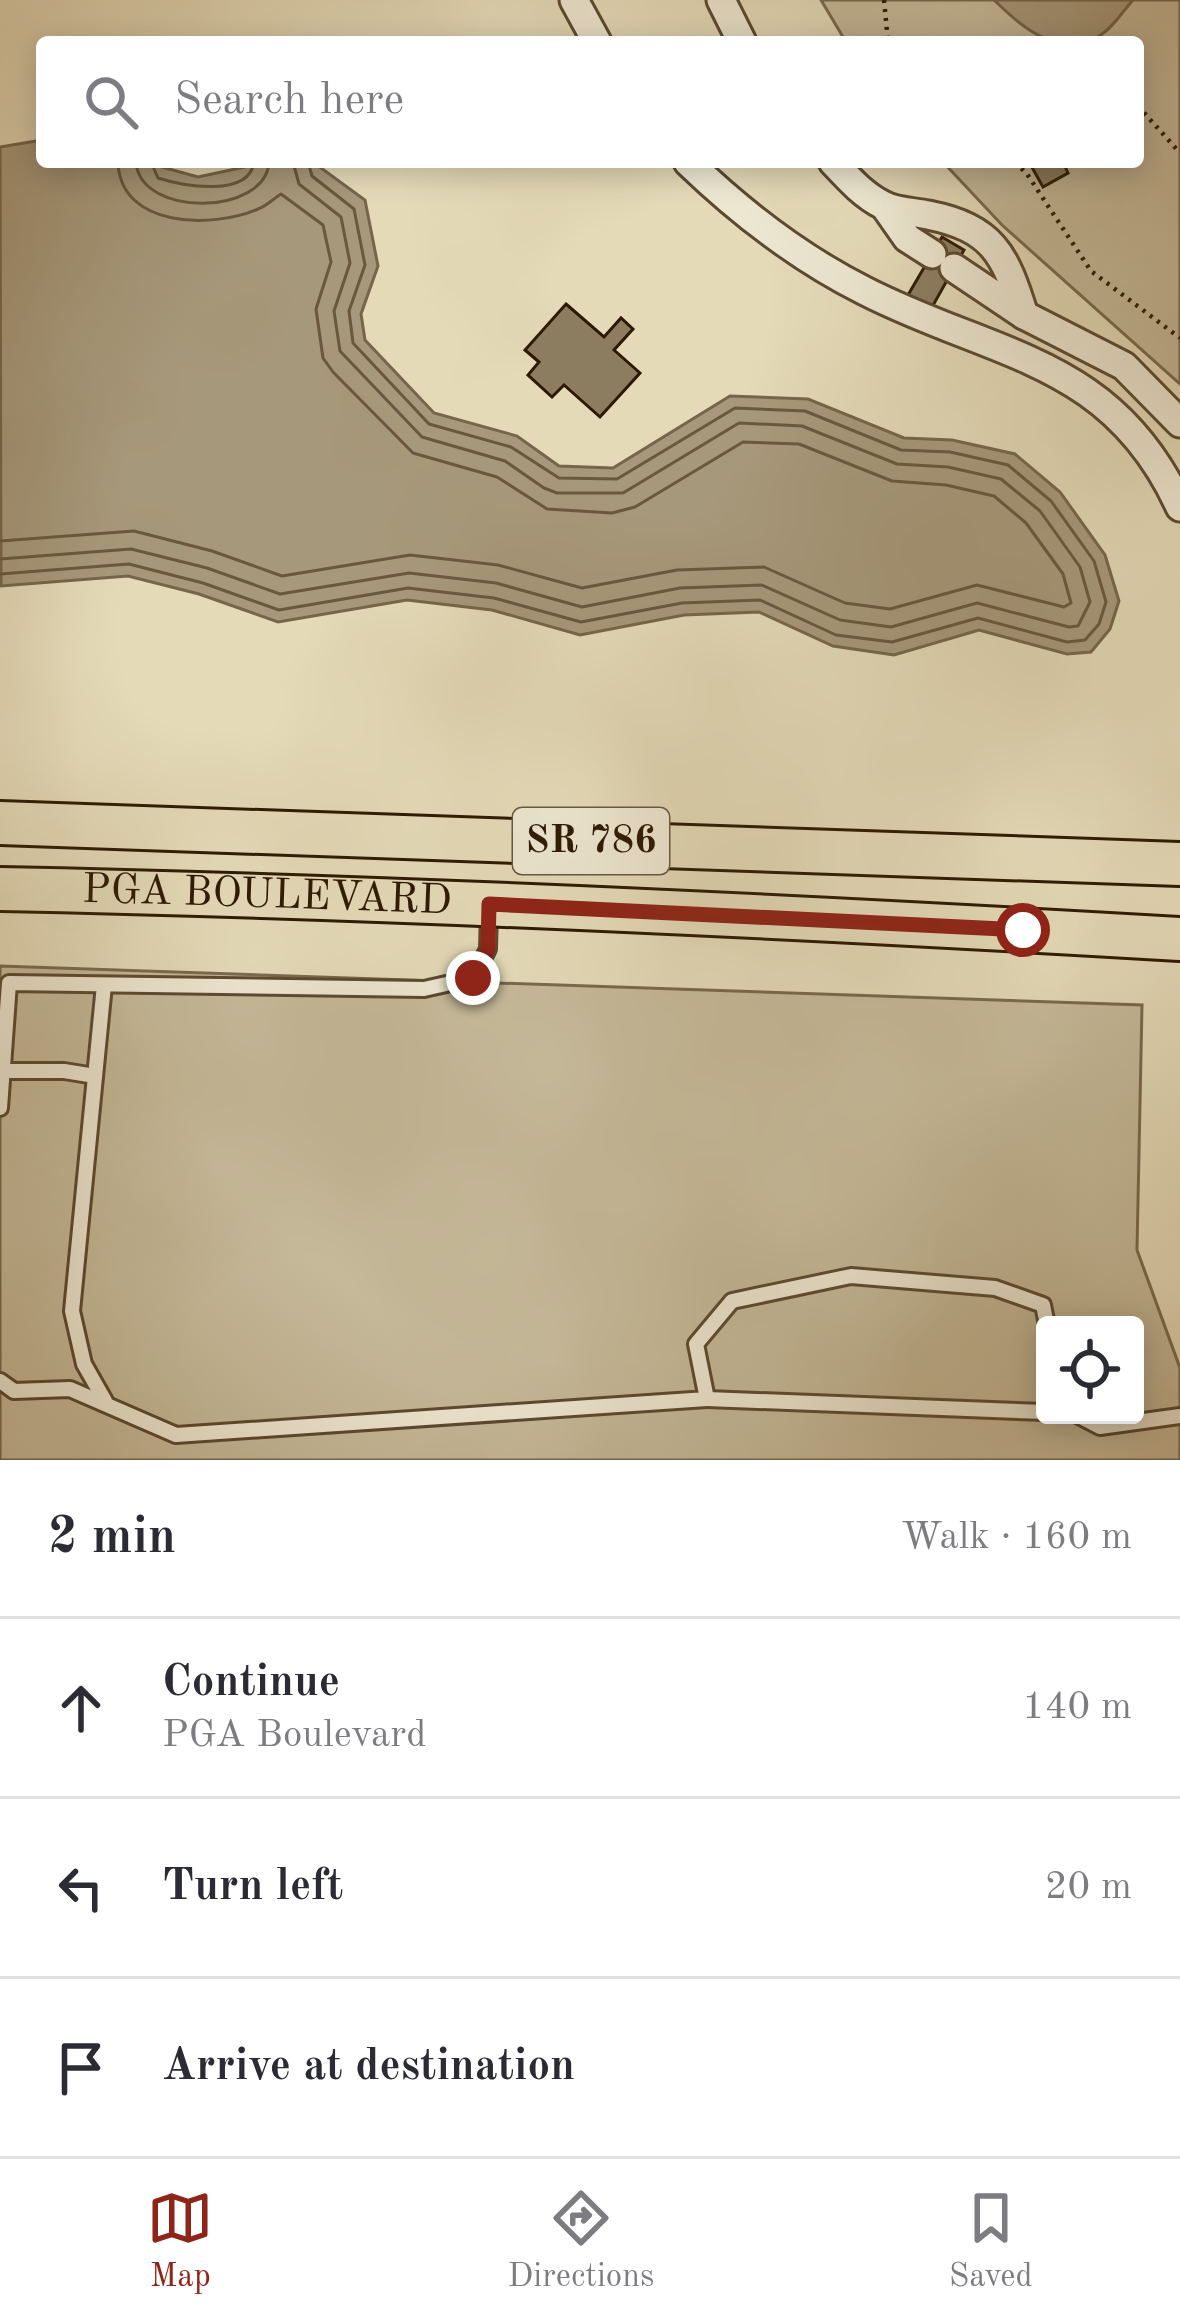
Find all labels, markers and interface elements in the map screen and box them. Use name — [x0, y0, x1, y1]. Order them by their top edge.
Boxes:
search box — [36, 36, 1144, 168]
icon: search — [78, 69, 144, 135]
text: Search here — [174, 79, 404, 124]
road number: SR 786 — [513, 808, 669, 874]
street label: PGA BOULEVARD — [82, 870, 452, 924]
route start — [996, 903, 1050, 957]
route end — [446, 951, 500, 1005]
map controls — [1036, 1316, 1144, 1424]
button: locate — [1036, 1316, 1144, 1424]
text: 2 min — [48, 1513, 176, 1564]
text: Walk · 160 m — [901, 1518, 1132, 1557]
text: Continue — [162, 1661, 340, 1706]
icon: ahead — [48, 1675, 114, 1741]
text: 140 m — [1022, 1688, 1132, 1727]
text: PGA Boulevard — [162, 1716, 427, 1755]
icon: left — [48, 1855, 114, 1921]
text: Turn left — [162, 1865, 343, 1910]
text: 20 m — [1045, 1868, 1132, 1907]
icon: arrive — [48, 2035, 114, 2101]
text: Arrive at destination — [162, 2045, 575, 2090]
tab: Map — [147, 2185, 213, 2298]
tab: Directions — [508, 2185, 654, 2298]
tab: Saved — [949, 2185, 1033, 2298]

